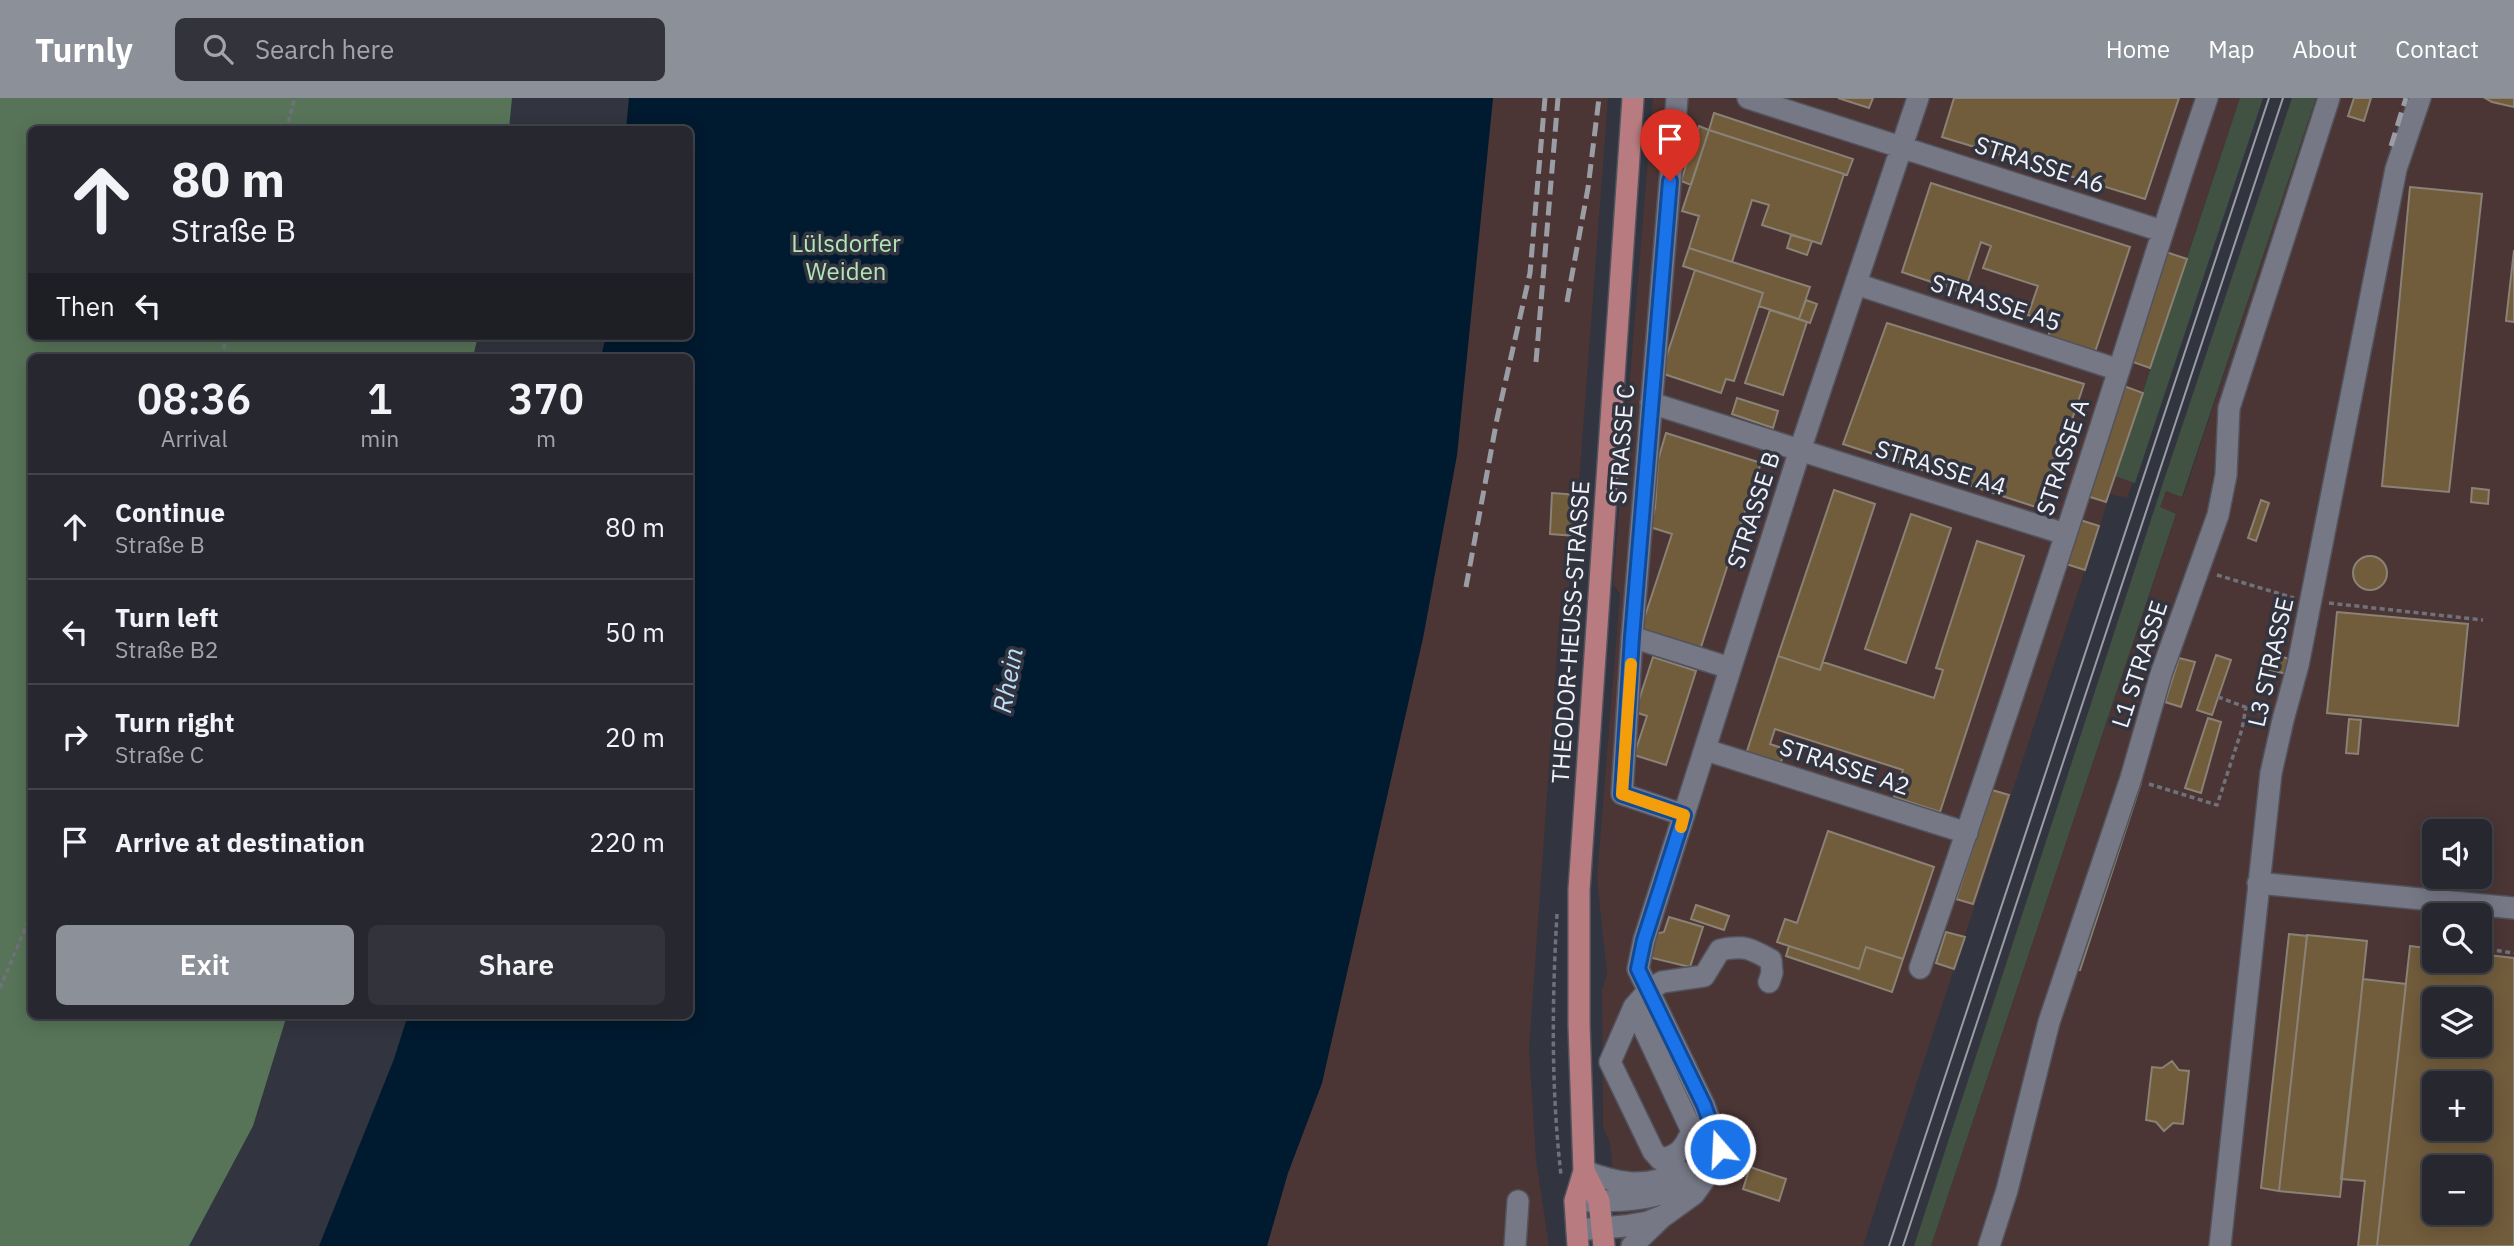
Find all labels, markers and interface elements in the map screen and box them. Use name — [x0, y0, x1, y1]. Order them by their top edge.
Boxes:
search box — [175, 18, 665, 81]
text: Turnly — [35, 28, 133, 71]
icon: search — [199, 30, 237, 68]
text: Search here — [255, 32, 394, 66]
text: Home — [2106, 33, 2170, 65]
text: Map — [2208, 33, 2254, 65]
text: About — [2292, 33, 2357, 65]
text: Contact — [2395, 33, 2479, 65]
pin — [1640, 109, 1700, 181]
icon: arrive — [1651, 120, 1689, 158]
street label: STRASSE A6 — [1971, 128, 2109, 200]
text: 80 m — [171, 147, 285, 210]
icon: ahead — [56, 154, 147, 245]
text: Straße B — [171, 209, 296, 251]
park label: Lülsdorfer Weiden — [791, 227, 901, 287]
street label: STRASSE A5 — [1927, 266, 2065, 338]
icon: left — [129, 287, 167, 325]
text: Then — [56, 289, 115, 323]
text: 08:36 — [137, 371, 251, 426]
text: 1 — [367, 371, 392, 426]
text: 370 — [508, 371, 584, 426]
street label: STRASSE C — [1601, 383, 1641, 505]
street label: STRASSE A — [2028, 395, 2096, 519]
text: Arrival — [161, 423, 228, 453]
text: min — [360, 423, 399, 453]
text: m — [536, 423, 556, 453]
street label: STRASSE A4 — [1872, 432, 2010, 502]
street label: STRASSE B — [1719, 447, 1787, 573]
street label: THEODOR-HEUSS-STRASSE — [1543, 480, 1597, 784]
text: Continue — [115, 495, 225, 529]
icon: ahead — [56, 508, 94, 546]
text: 80 m — [605, 510, 665, 544]
text: Straße B — [115, 529, 205, 559]
street label: L3 STRASSE — [2240, 594, 2300, 730]
street label: L1 STRASSE — [2103, 596, 2175, 732]
text: Turn left — [115, 600, 218, 634]
icon: left — [56, 613, 94, 651]
text: 50 m — [605, 615, 665, 649]
text: Straße B2 — [115, 634, 219, 664]
water label: Rhein — [984, 644, 1030, 716]
text: Turn right — [115, 705, 234, 739]
icon: right — [56, 718, 94, 756]
text: 20 m — [605, 720, 665, 754]
street label: STRASSE A2 — [1776, 730, 1914, 802]
text: Straße C — [115, 739, 204, 769]
map controls — [2422, 819, 2492, 1225]
button: sound — [2422, 819, 2492, 889]
icon: arrive — [56, 823, 94, 861]
text: Arrive at destination — [115, 825, 365, 859]
text: 220 m — [589, 825, 665, 859]
button: search — [2422, 903, 2492, 973]
button: Exit — [56, 925, 354, 1005]
button: Share — [368, 925, 665, 1005]
button: layers — [2422, 987, 2492, 1057]
button: + — [2422, 1071, 2492, 1141]
position arrow — [1683, 1112, 1757, 1186]
button: − — [2422, 1155, 2492, 1225]

